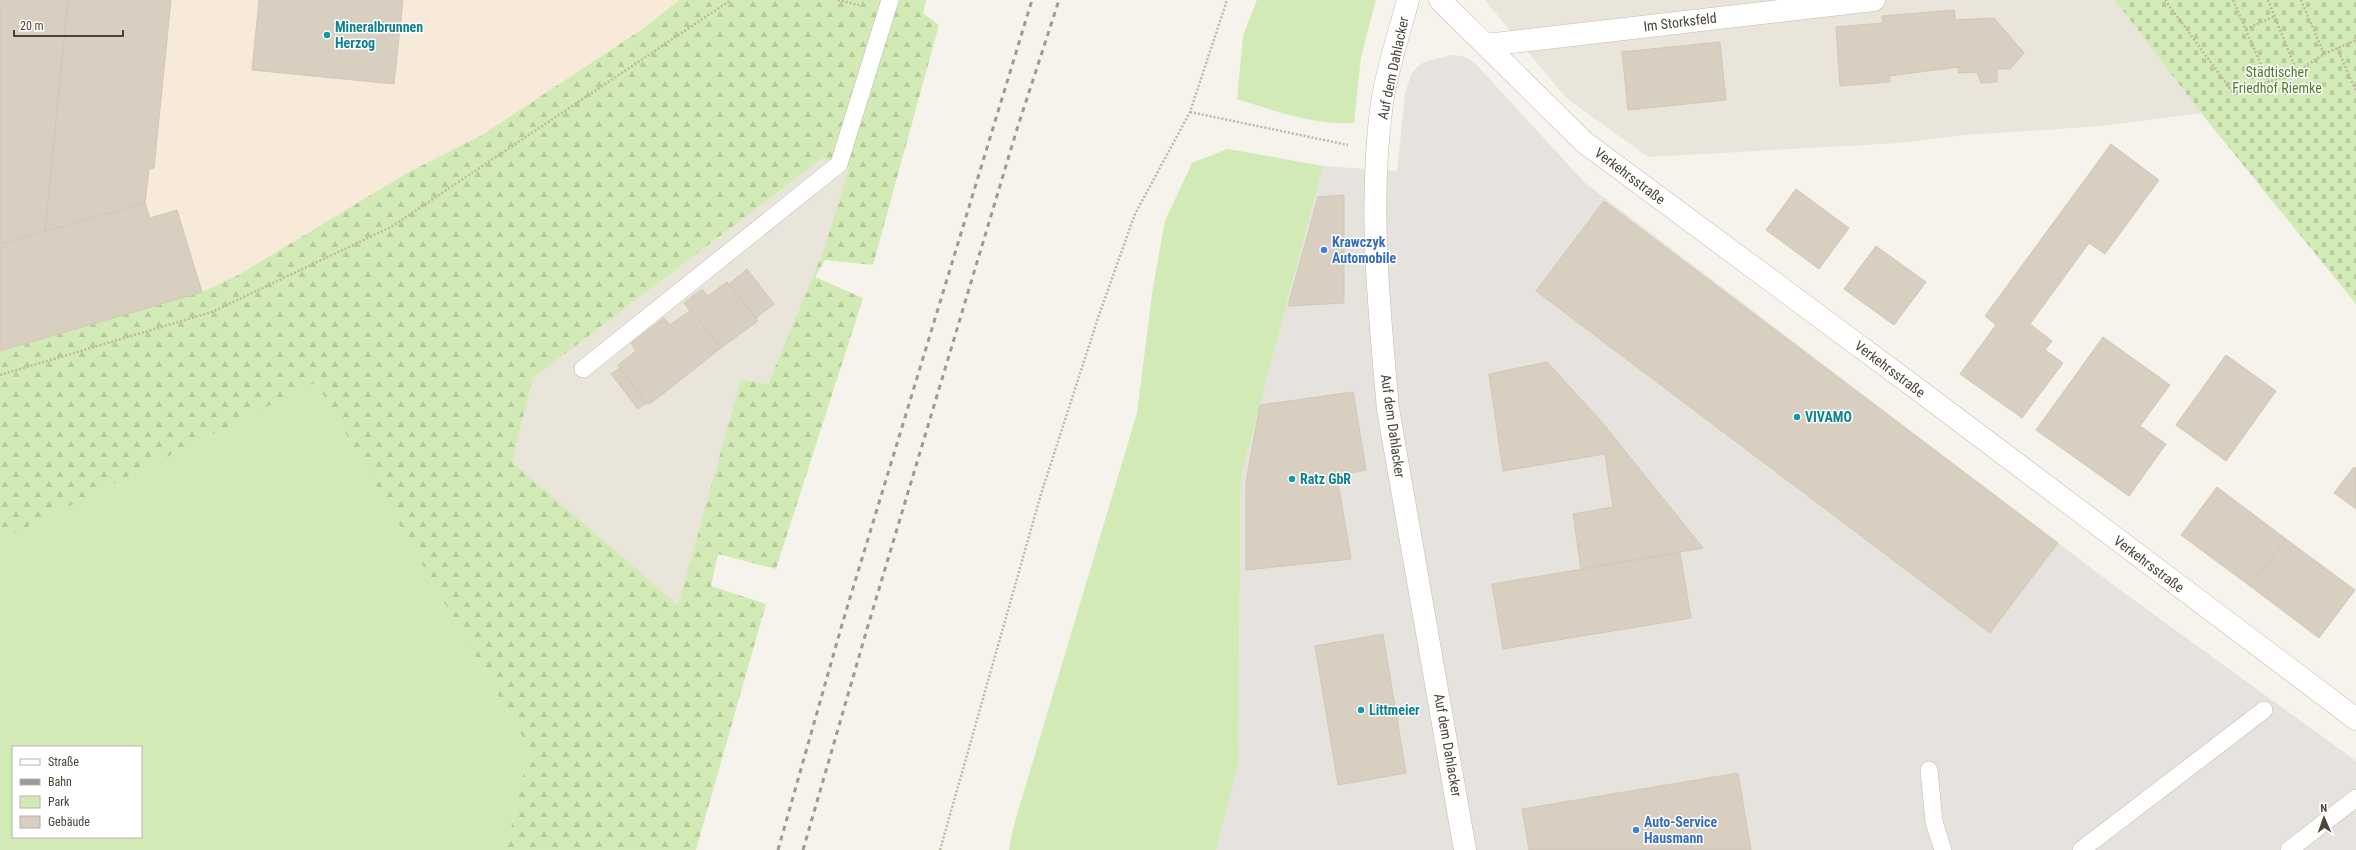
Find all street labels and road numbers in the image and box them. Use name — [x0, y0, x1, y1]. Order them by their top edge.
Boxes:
street label: Im Storksfeld — [1643, 10, 1717, 34]
street label: Auf dem Dahlacker — [1374, 15, 1412, 121]
street label: Verkehrsstraße — [1592, 144, 1669, 208]
street label: Verkehrsstraße — [1852, 337, 1929, 401]
street label: Auf dem Dahlacker — [1378, 373, 1408, 479]
street label: Verkehrsstraße — [2111, 532, 2188, 596]
street label: Auf dem Dahlacker — [1431, 692, 1465, 798]

